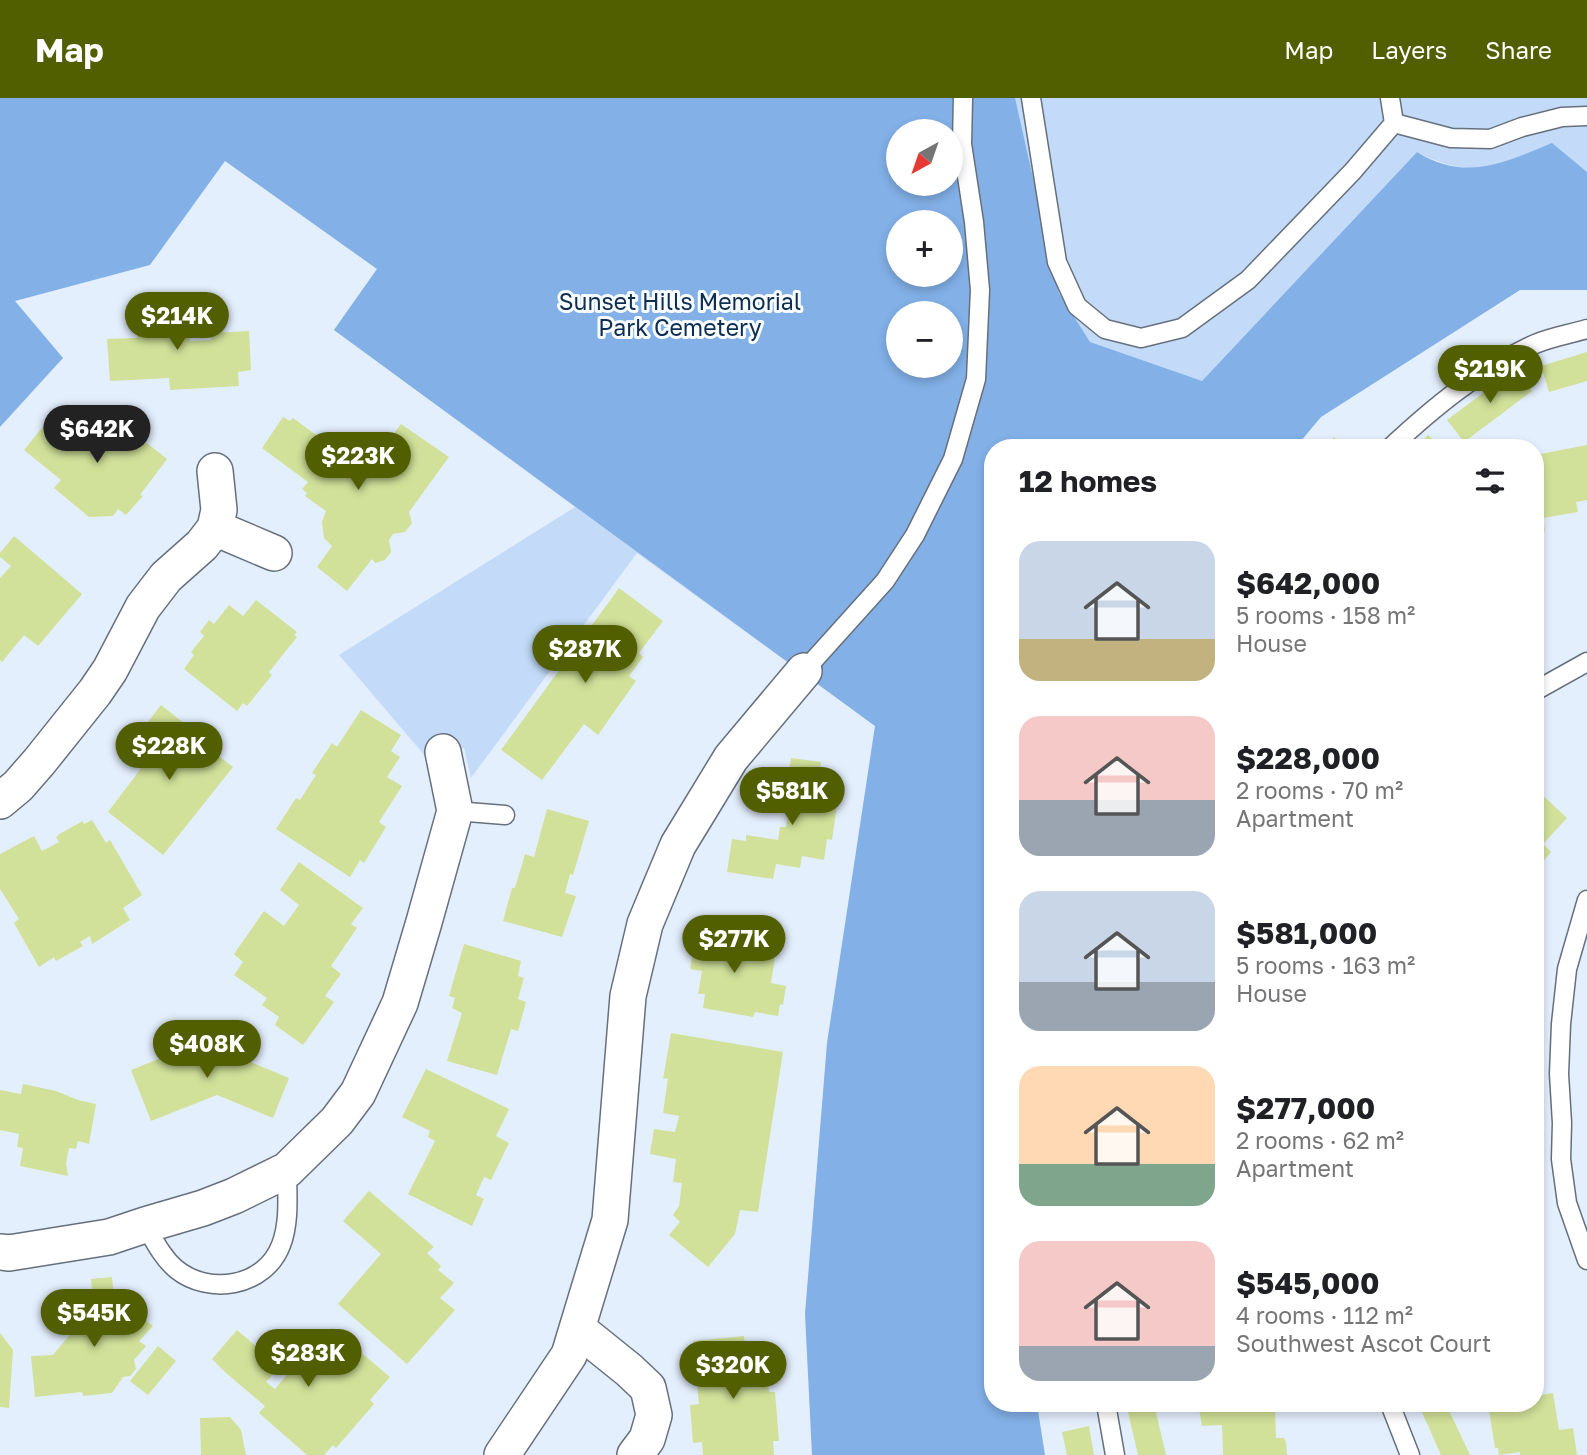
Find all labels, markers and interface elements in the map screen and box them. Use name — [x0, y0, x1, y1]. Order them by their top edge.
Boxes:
text: Map — [35, 30, 104, 69]
text: Map — [1284, 35, 1333, 64]
text: Layers — [1371, 35, 1447, 64]
text: Share — [1485, 35, 1552, 64]
north arrow — [886, 119, 962, 196]
map controls — [886, 119, 963, 378]
button: + — [886, 210, 963, 287]
park label: Sunset Hills Memorial Park Cemetery — [559, 287, 801, 341]
pin: $214K — [128, 292, 226, 352]
text: $214K — [141, 301, 213, 329]
button: − — [886, 301, 963, 378]
pin: $219K — [1441, 345, 1539, 405]
text: $219K — [1454, 354, 1526, 382]
pin: $642K — [48, 406, 146, 465]
text: $642K — [59, 414, 135, 442]
pin: $223K — [309, 432, 407, 492]
text: $223K — [321, 441, 395, 469]
icon: filters — [1471, 462, 1509, 500]
text: 12 homes — [1019, 463, 1157, 499]
text: $642,000 — [1236, 565, 1380, 601]
icon: home — [1075, 569, 1159, 653]
text: 5 rooms · 158 m² — [1236, 601, 1415, 629]
pin: $287K — [536, 626, 634, 685]
text: House — [1236, 629, 1307, 657]
text: $287K — [548, 634, 622, 662]
pin: $228K — [120, 722, 218, 782]
text: $228K — [132, 731, 206, 759]
text: $228,000 — [1236, 740, 1380, 776]
icon: home — [1075, 744, 1159, 828]
pin: $581K — [743, 768, 841, 827]
text: $581K — [756, 776, 828, 804]
text: 2 rooms · 70 m² — [1236, 776, 1403, 804]
text: Apartment — [1236, 804, 1354, 832]
text: $581,000 — [1236, 915, 1377, 951]
pin: $277K — [685, 916, 783, 975]
icon: home — [1075, 919, 1159, 1003]
text: $277K — [698, 924, 770, 952]
text: 5 rooms · 163 m² — [1236, 951, 1415, 979]
text: House — [1236, 979, 1307, 1007]
pin: $408K — [158, 1020, 256, 1080]
text: $408K — [169, 1029, 245, 1057]
text: $277,000 — [1236, 1090, 1375, 1126]
icon: home — [1075, 1094, 1159, 1178]
text: 2 rooms · 62 m² — [1236, 1126, 1404, 1154]
text: Apartment — [1236, 1154, 1354, 1182]
text: $545,000 — [1236, 1265, 1380, 1301]
icon: home — [1075, 1269, 1159, 1353]
pin: $545K — [45, 1290, 143, 1349]
text: $545K — [57, 1298, 131, 1326]
text: 4 rooms · 112 m² — [1236, 1301, 1413, 1329]
text: Southwest Ascot Court — [1236, 1329, 1491, 1357]
pin: $283K — [259, 1330, 357, 1389]
text: $283K — [271, 1338, 345, 1366]
pin: $320K — [684, 1342, 782, 1401]
text: $320K — [695, 1350, 771, 1378]

